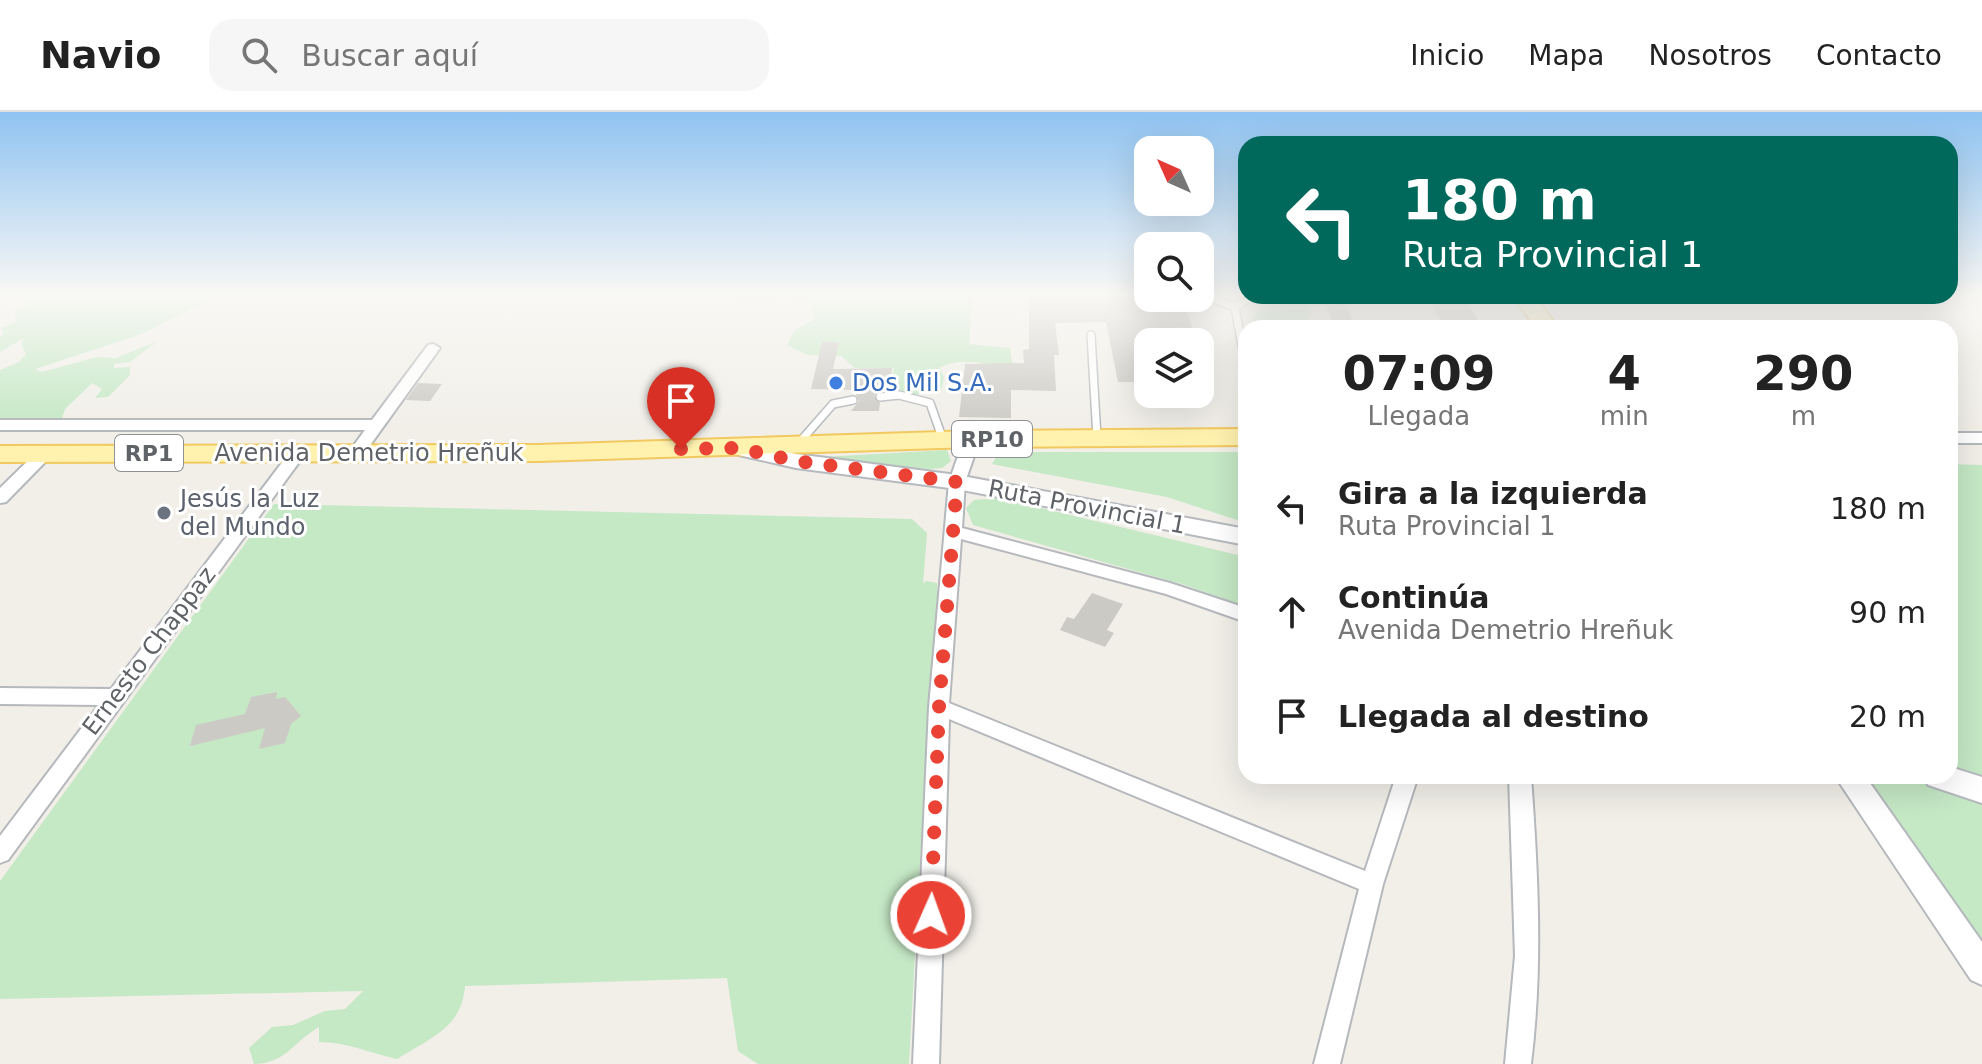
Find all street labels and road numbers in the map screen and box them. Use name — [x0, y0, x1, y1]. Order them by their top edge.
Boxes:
road number: RP10 — [952, 421, 1032, 457]
road number: RP1 — [115, 435, 183, 471]
street label: Avenida Demetrio Hreñuk — [214, 439, 524, 467]
street label: Ruta Provincial 1 — [986, 474, 1188, 540]
street label: Ernesto Chappaz — [77, 561, 221, 741]

